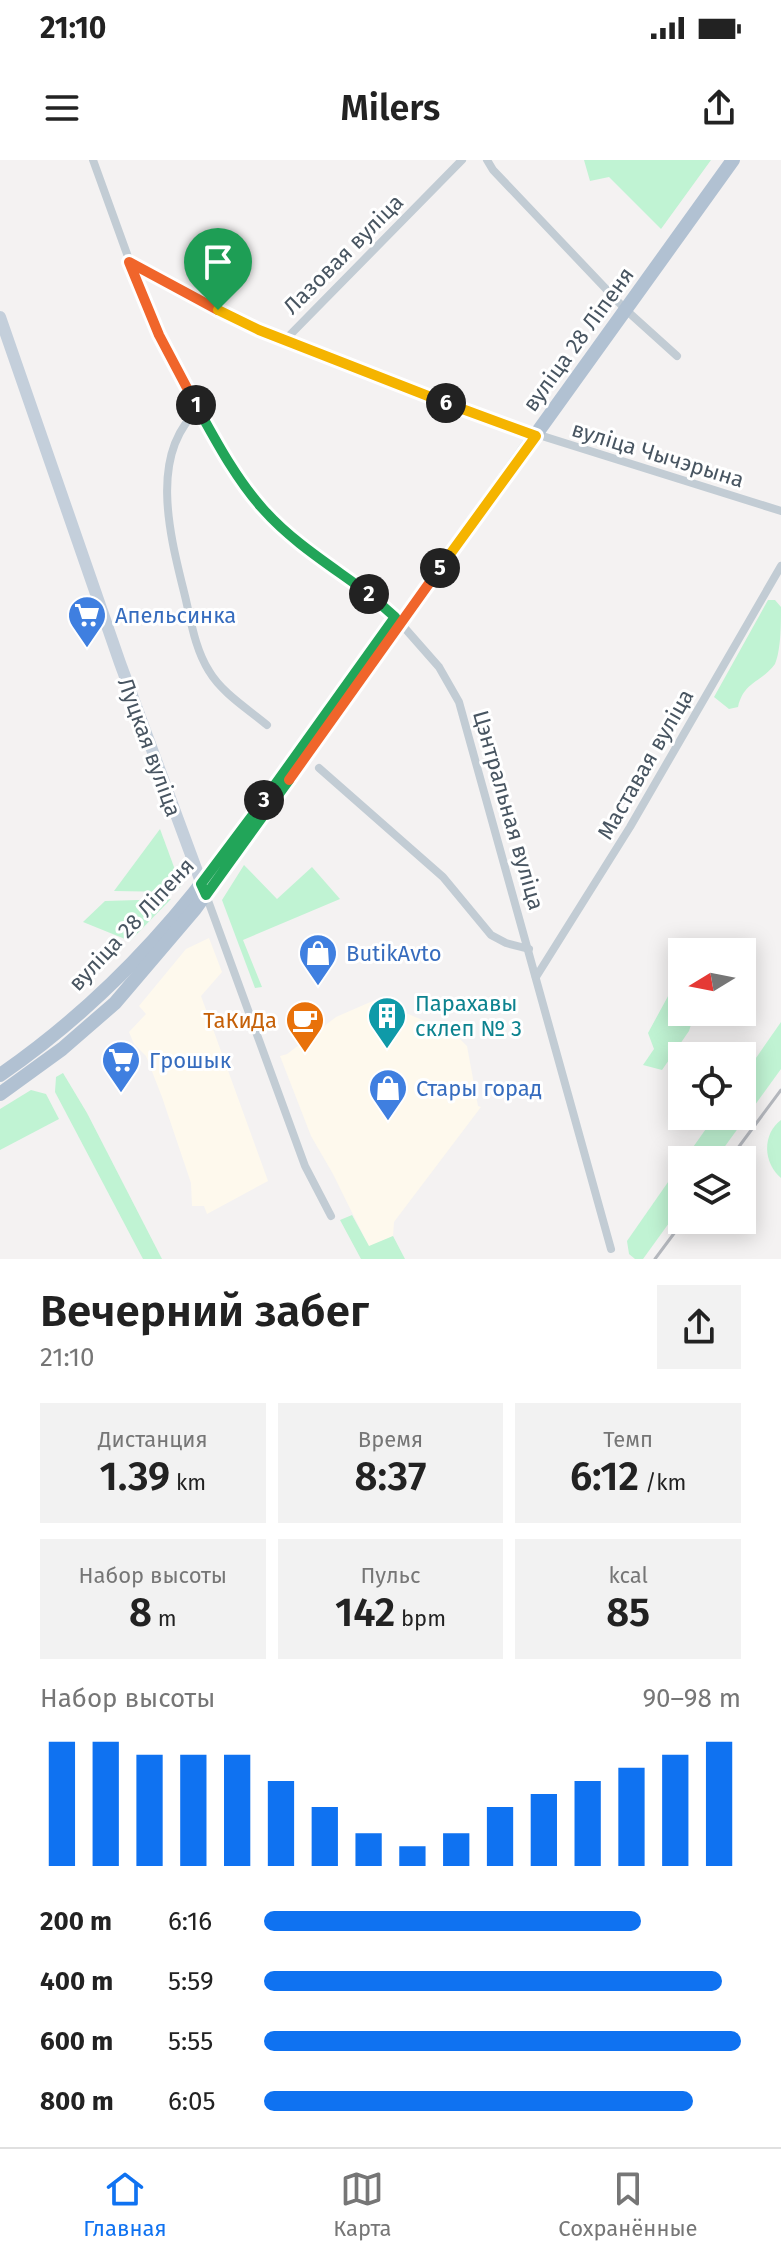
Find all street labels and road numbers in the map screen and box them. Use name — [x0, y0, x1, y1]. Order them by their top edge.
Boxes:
street label: Лазовая вуліца — [278, 189, 409, 320]
street label: вуліца 28 Ліпеня — [517, 262, 640, 417]
street label: вуліца Чычэрына — [568, 415, 747, 494]
street label: Луцкая вуліца — [112, 674, 187, 820]
street label: Маставая вуліца — [591, 684, 699, 844]
street label: Цэнтральная вуліца — [467, 707, 550, 913]
street label: вуліца 28 Ліпеня — [63, 852, 200, 996]

